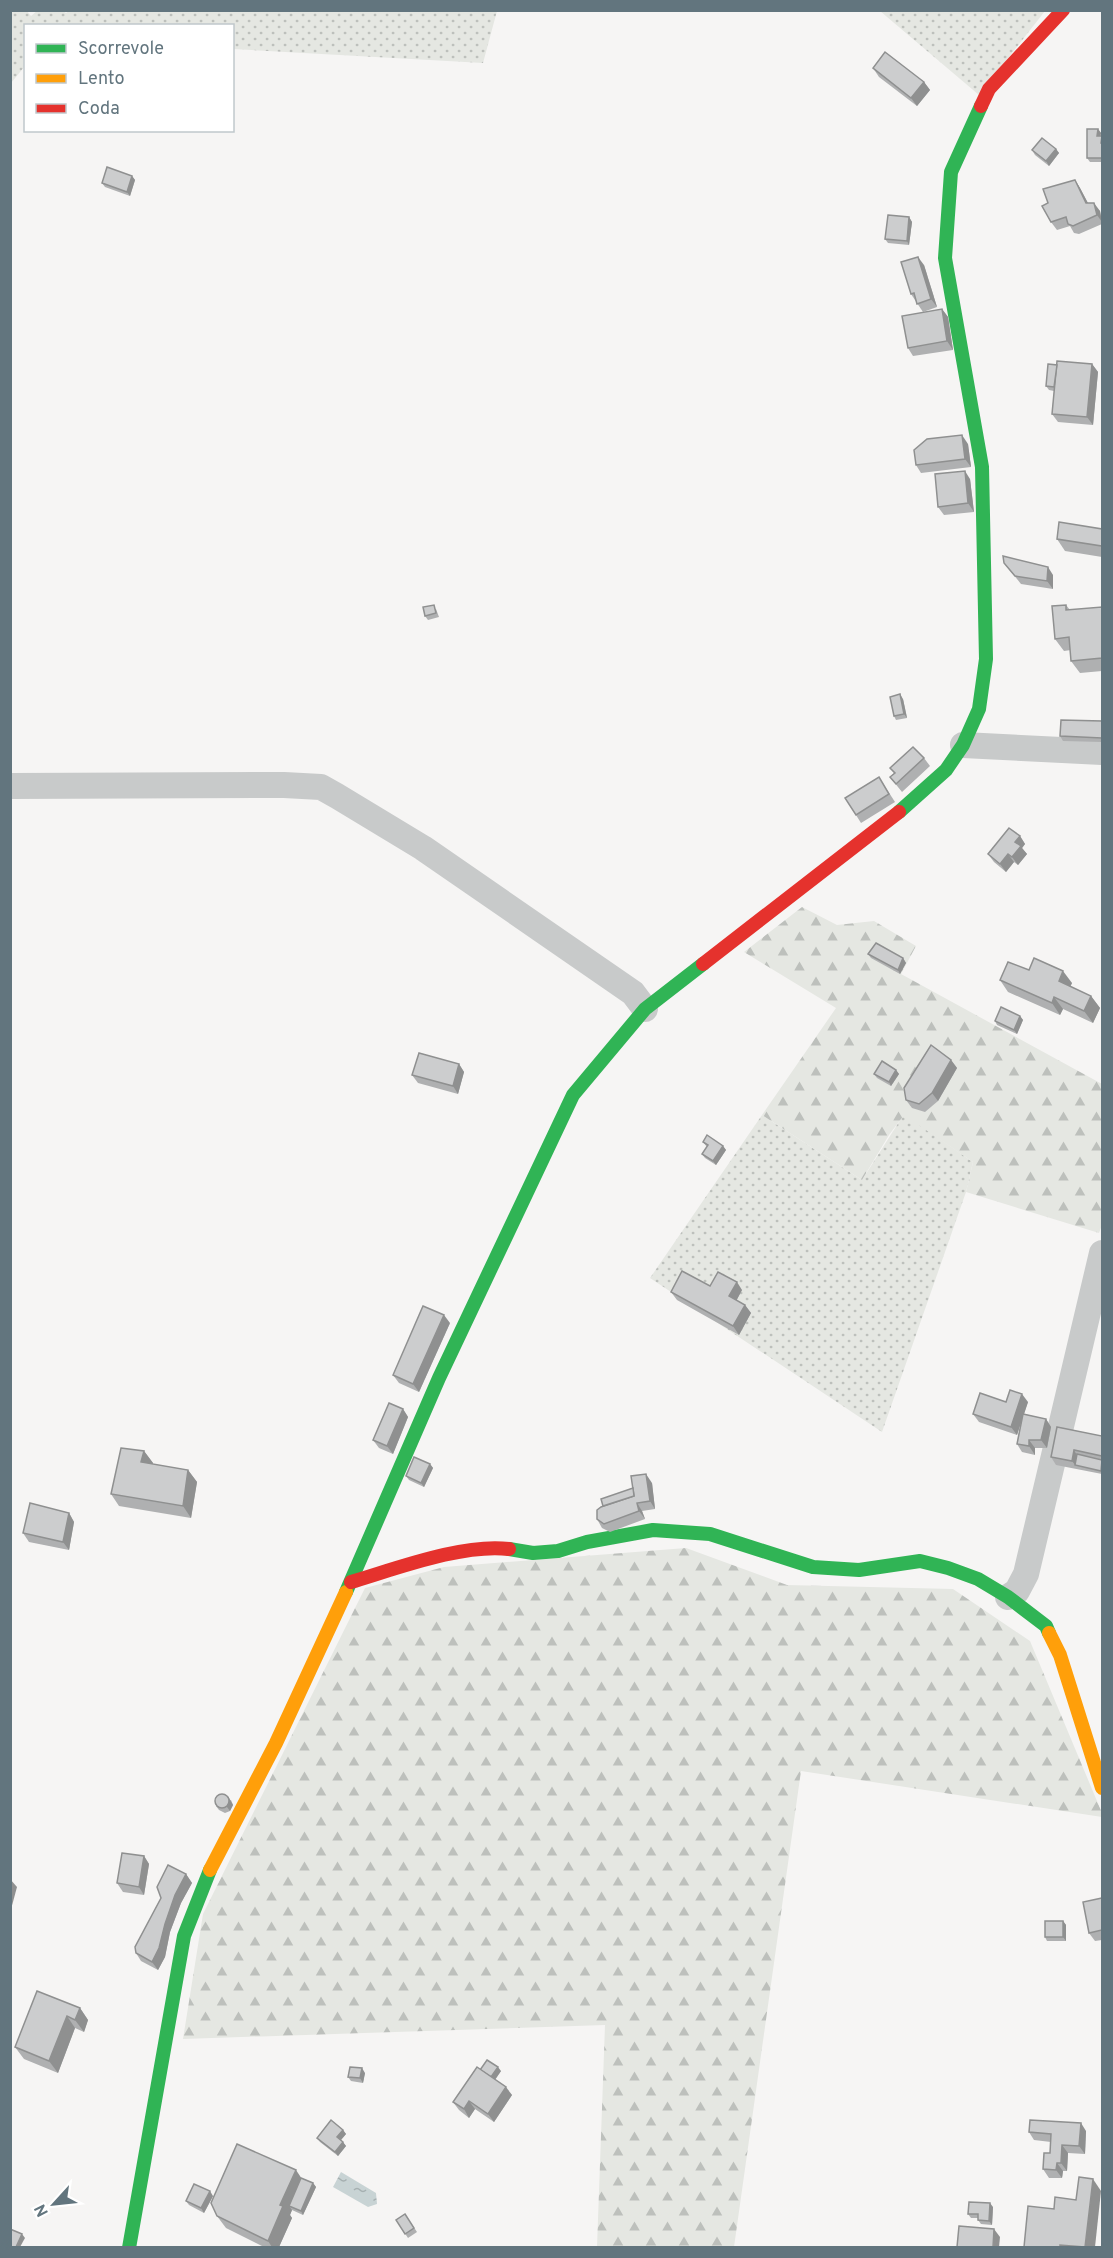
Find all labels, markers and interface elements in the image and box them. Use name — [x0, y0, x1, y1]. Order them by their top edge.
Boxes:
legend — [24, 24, 234, 132]
text: Scorrevole — [78, 38, 164, 61]
text: Lento — [78, 68, 124, 91]
text: Coda — [78, 98, 120, 121]
north arrow — [24, 2174, 84, 2234]
text: N — [31, 2200, 54, 2220]

